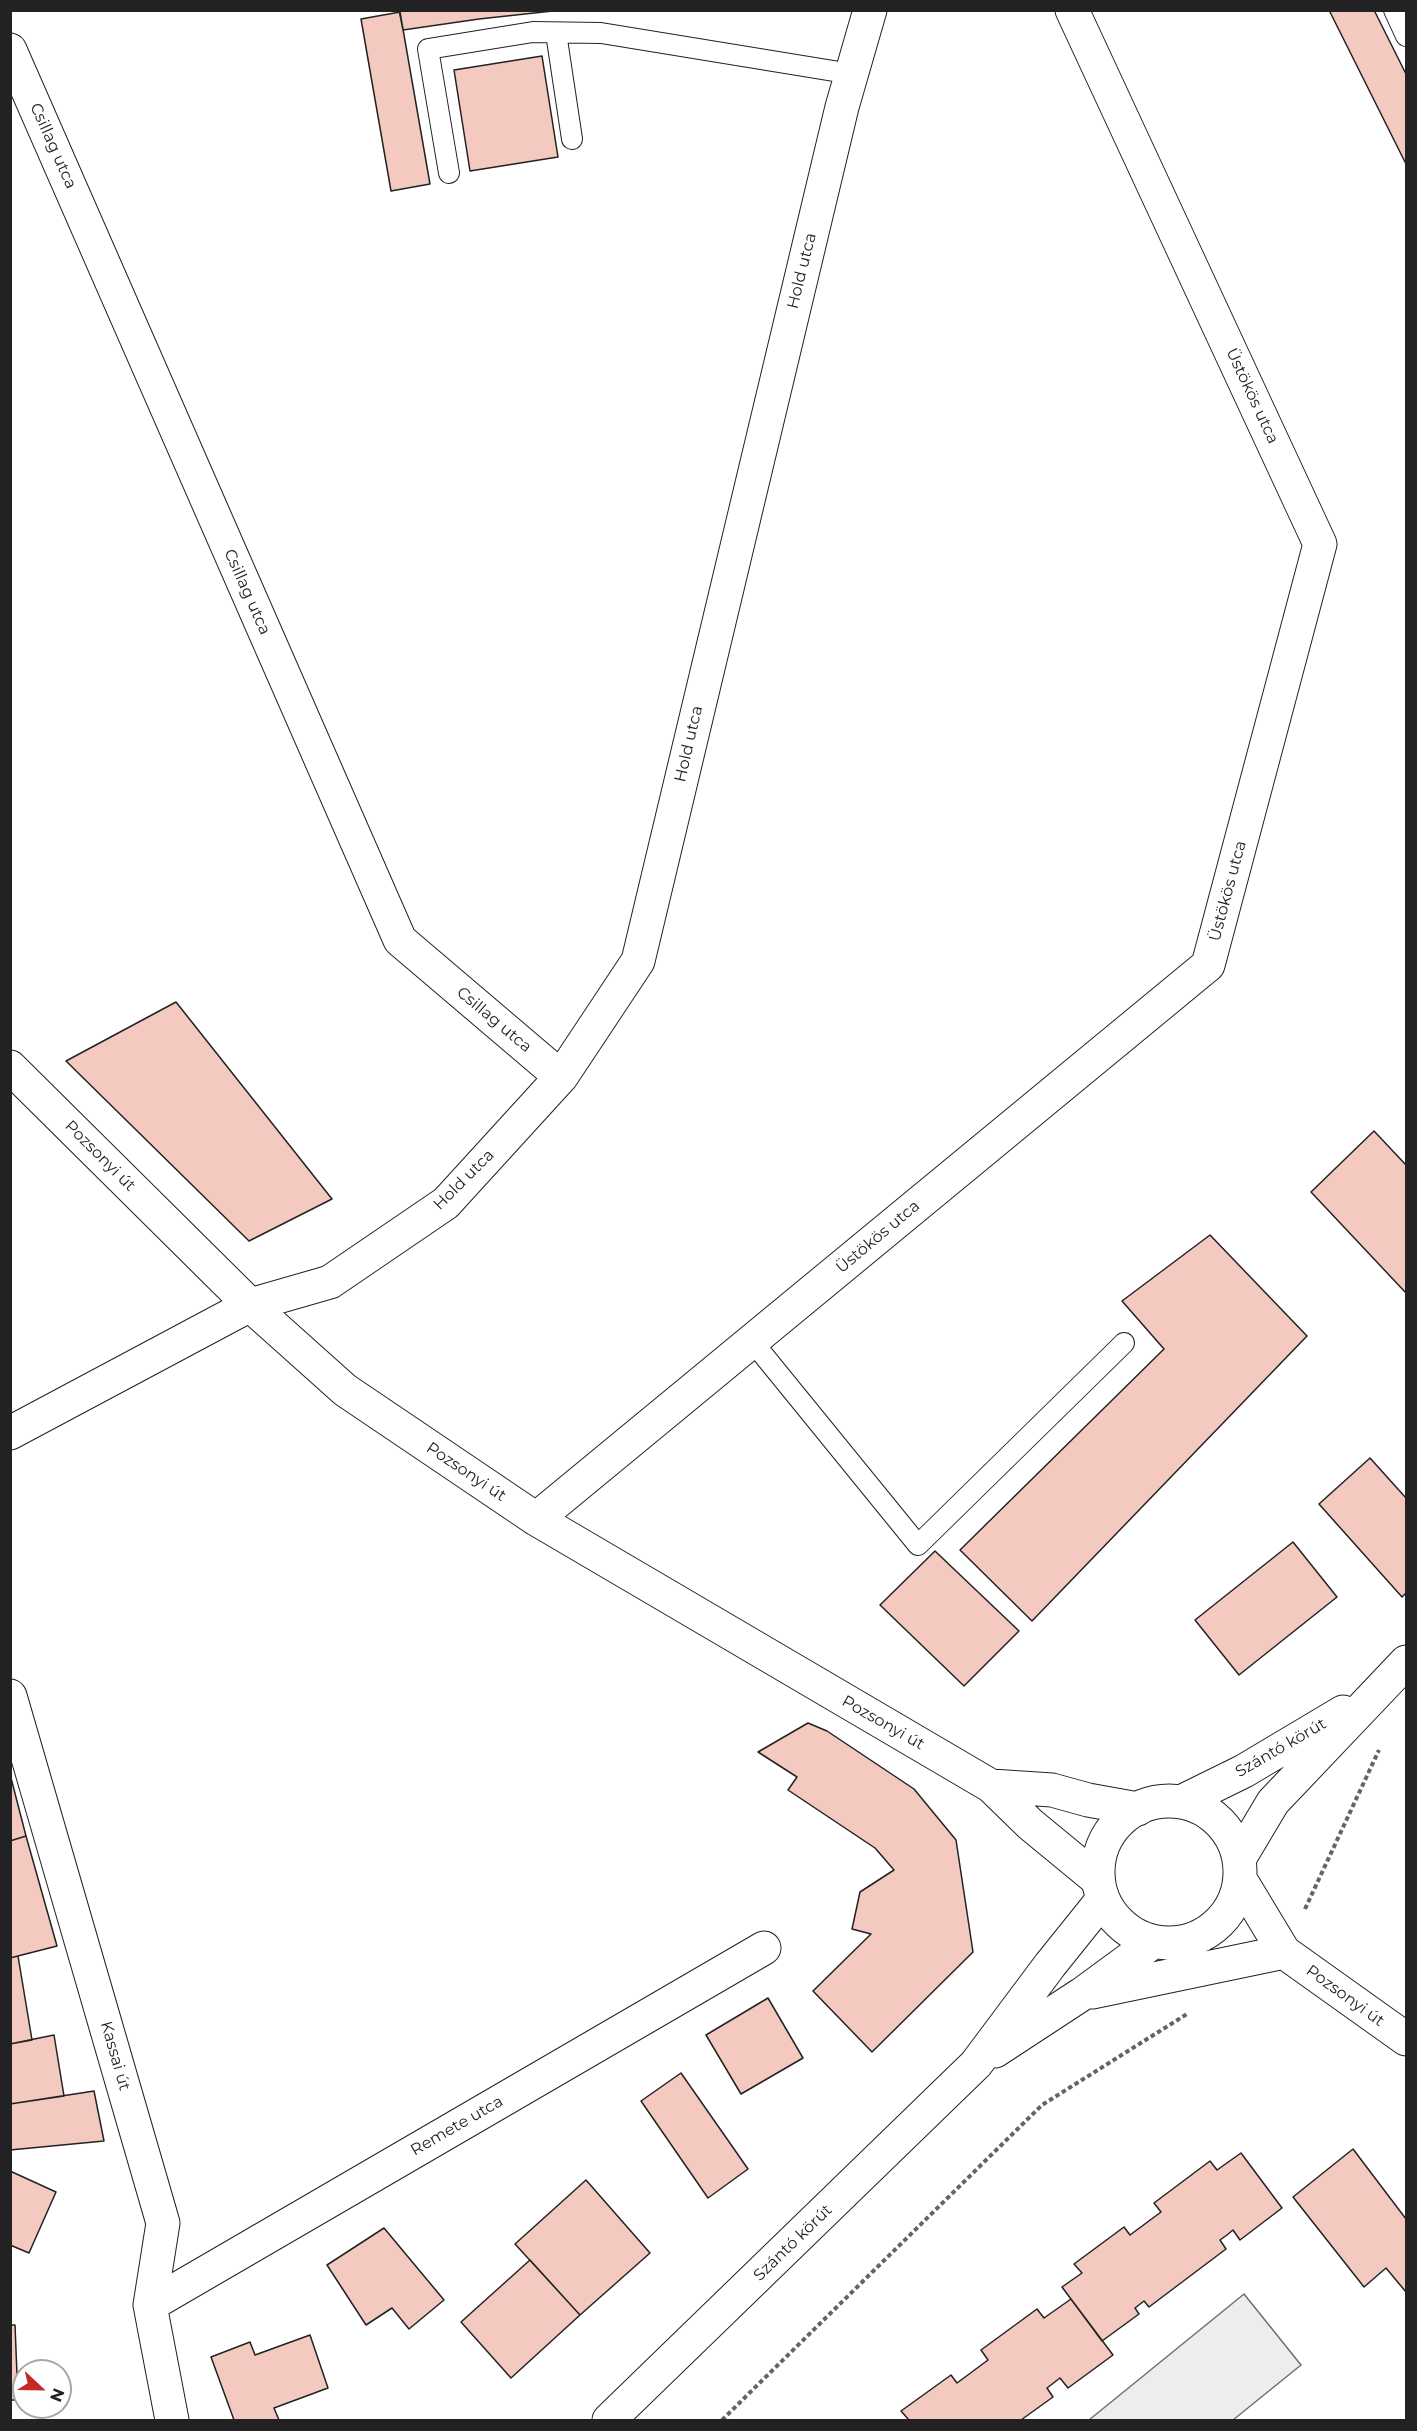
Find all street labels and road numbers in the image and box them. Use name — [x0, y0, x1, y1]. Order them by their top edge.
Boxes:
street label: Csillag utca — [26, 100, 80, 192]
street label: Hold utca — [783, 231, 821, 311]
street label: Üstökös utca — [1221, 345, 1283, 447]
street label: Csillag utca — [220, 546, 274, 638]
street label: Hold utca — [671, 704, 707, 784]
street label: Üstökös utca — [1205, 839, 1251, 943]
street label: Csillag utca — [453, 983, 535, 1057]
street label: Pozsonyi út — [61, 1117, 139, 1195]
street label: Hold utca — [430, 1146, 498, 1214]
street label: Üstökös utca — [832, 1196, 924, 1278]
street label: Pozsonyi út — [422, 1438, 510, 1506]
street label: Pozsonyi út — [838, 1692, 928, 1754]
street label: Szántó körút — [1232, 1714, 1330, 1782]
street label: Pozsonyi út — [1302, 1961, 1388, 2031]
street label: Kassai út — [96, 2019, 134, 2093]
street label: Remete utca — [407, 2092, 507, 2160]
street label: Szántó körút — [750, 2201, 836, 2285]

